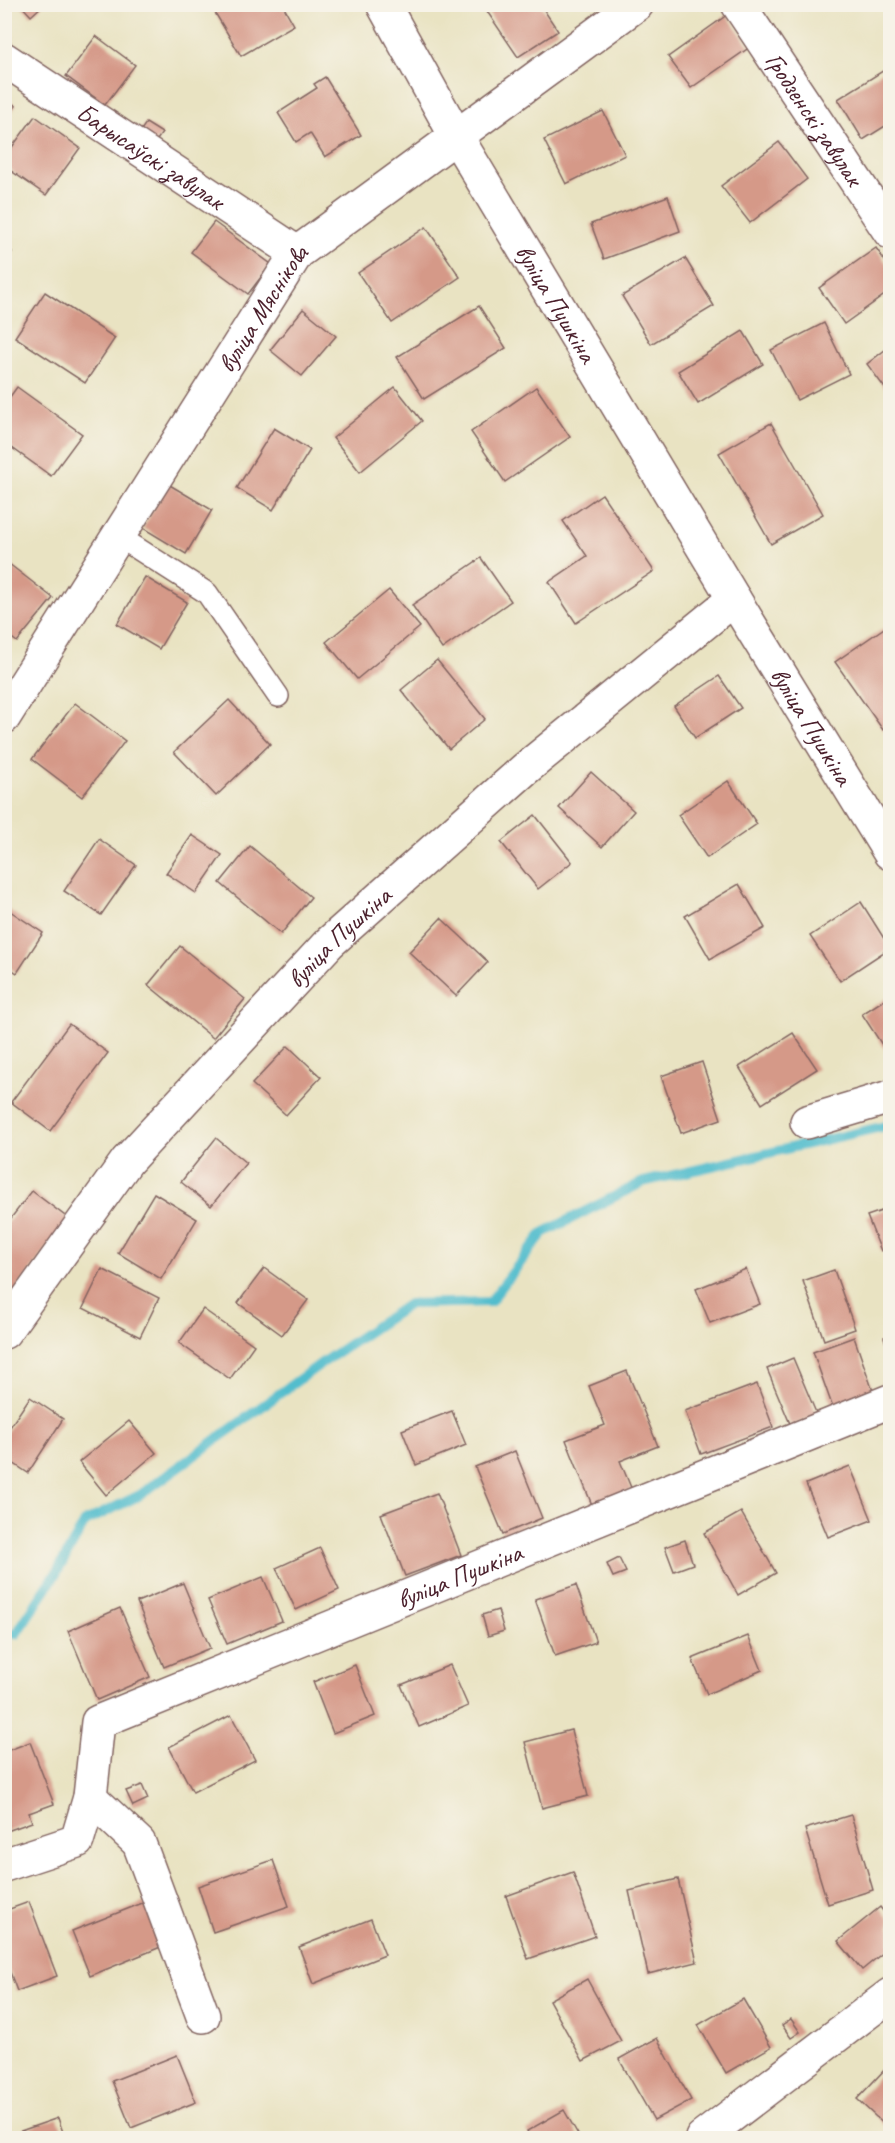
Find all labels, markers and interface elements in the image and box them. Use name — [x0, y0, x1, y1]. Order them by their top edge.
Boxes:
street label: Гродзенскі завулак — [758, 46, 872, 194]
street label: Барысаўскі завулак — [70, 96, 233, 219]
street label: вуліца Мяснікова — [210, 234, 315, 379]
street label: вуліца Пушкіна — [508, 238, 605, 370]
street label: вуліца Пушкіна — [763, 661, 861, 793]
street label: вуліца Пушкіна — [280, 879, 399, 995]
street label: вуліца Пушкіна — [392, 1535, 529, 1616]

